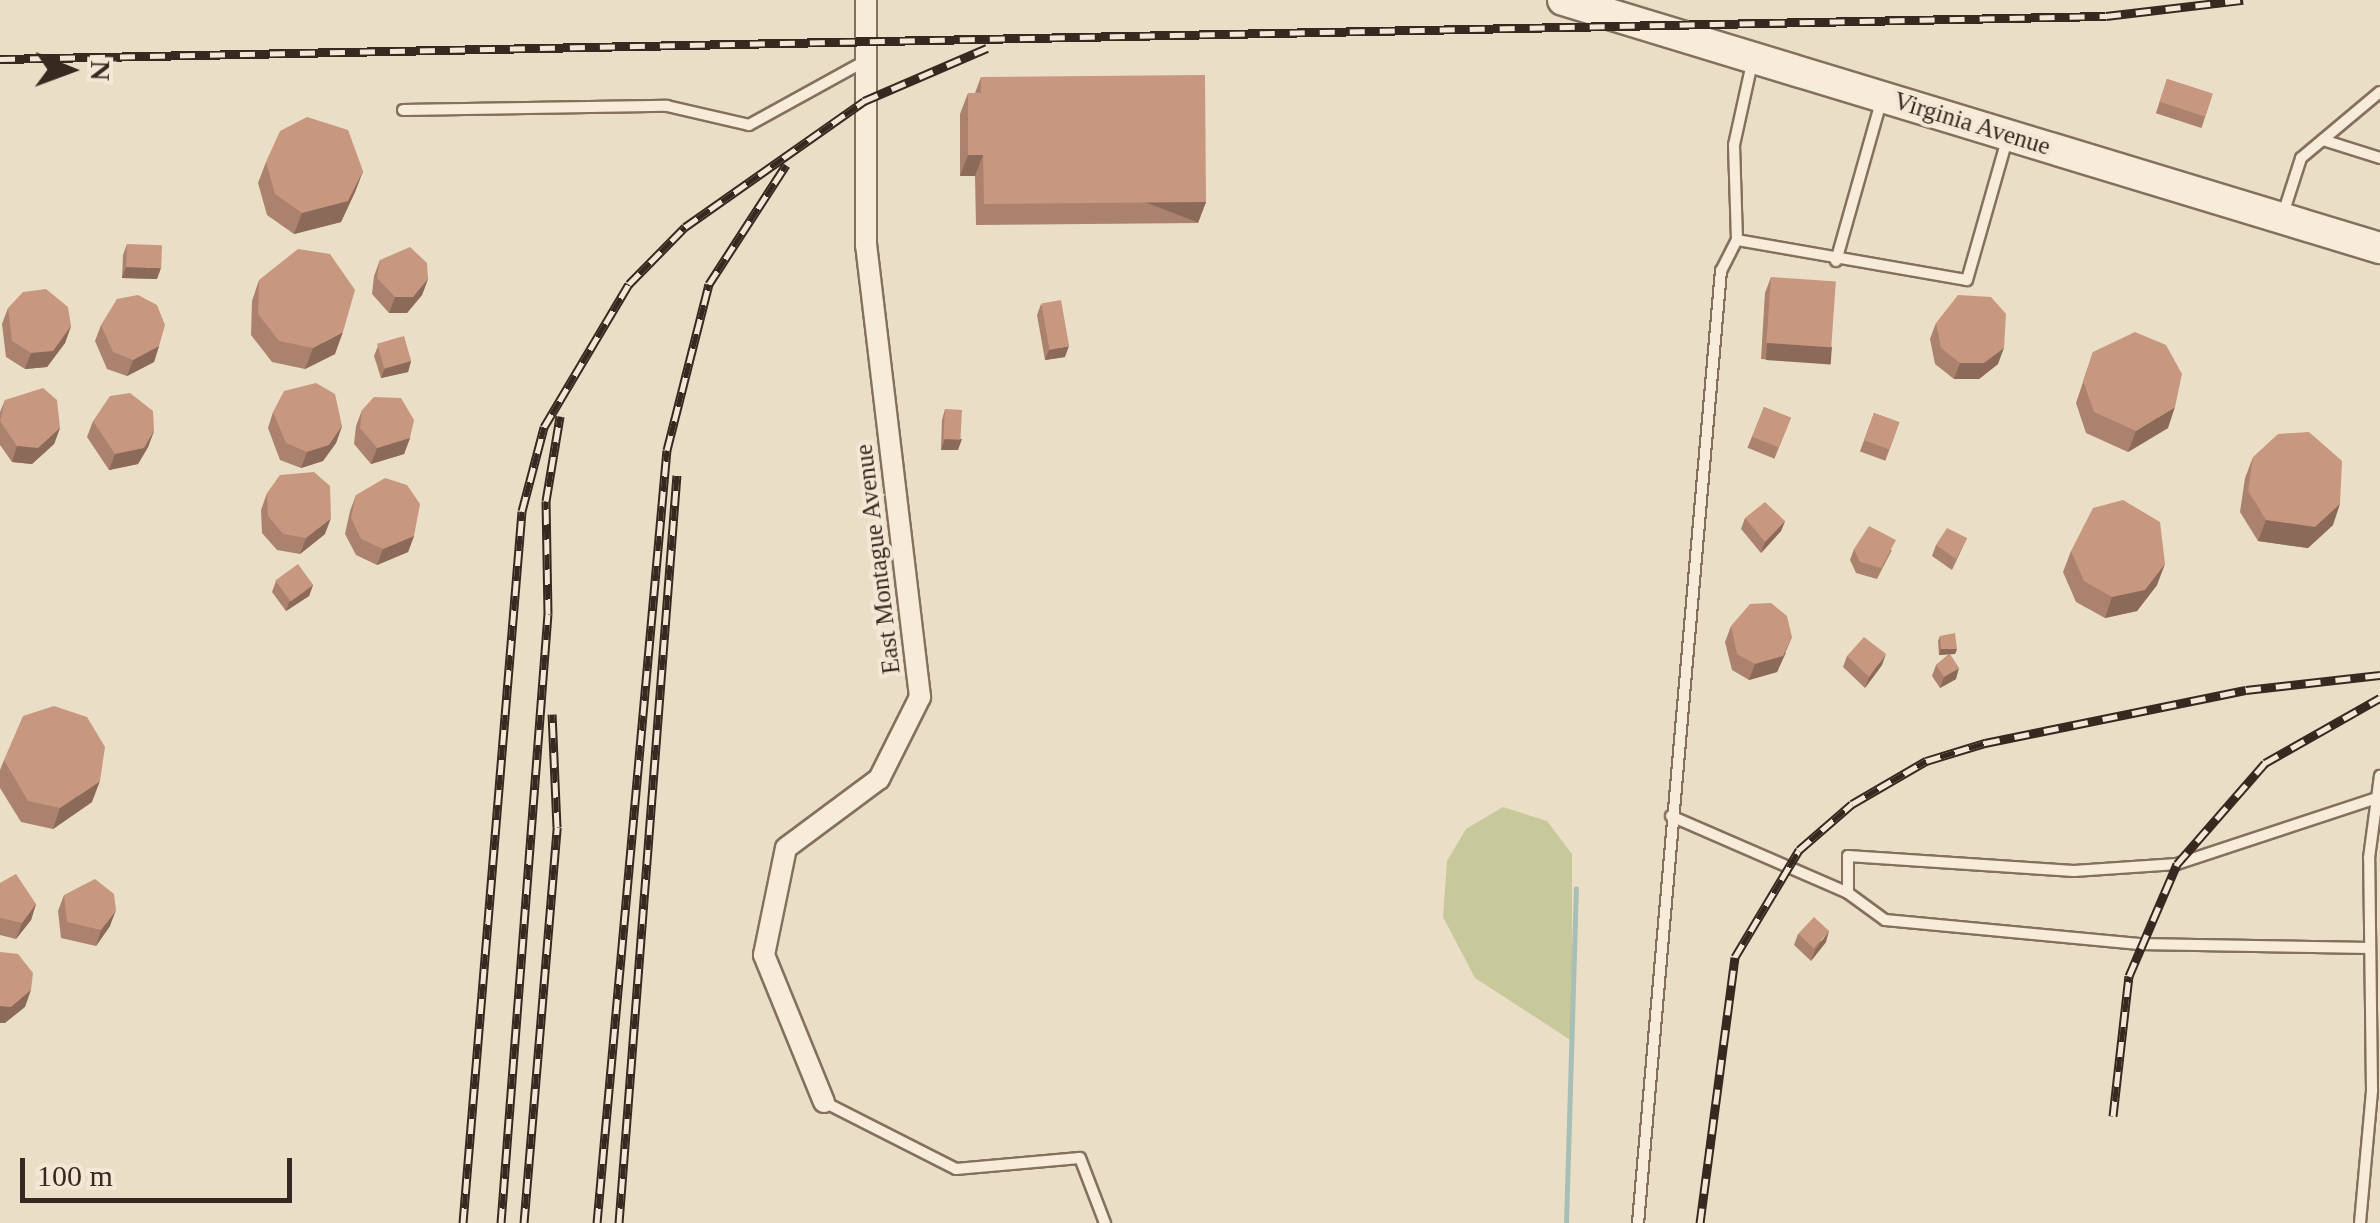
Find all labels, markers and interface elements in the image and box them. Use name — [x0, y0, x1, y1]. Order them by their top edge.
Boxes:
north arrow — [20, 20, 120, 120]
text: N — [85, 60, 116, 81]
street label: Virginia Avenue — [1889, 86, 2055, 162]
street label: East Montague Avenue — [849, 442, 907, 676]
scale bar — [25, 1138, 298, 1200]
text: 100 m — [37, 1159, 113, 1192]

